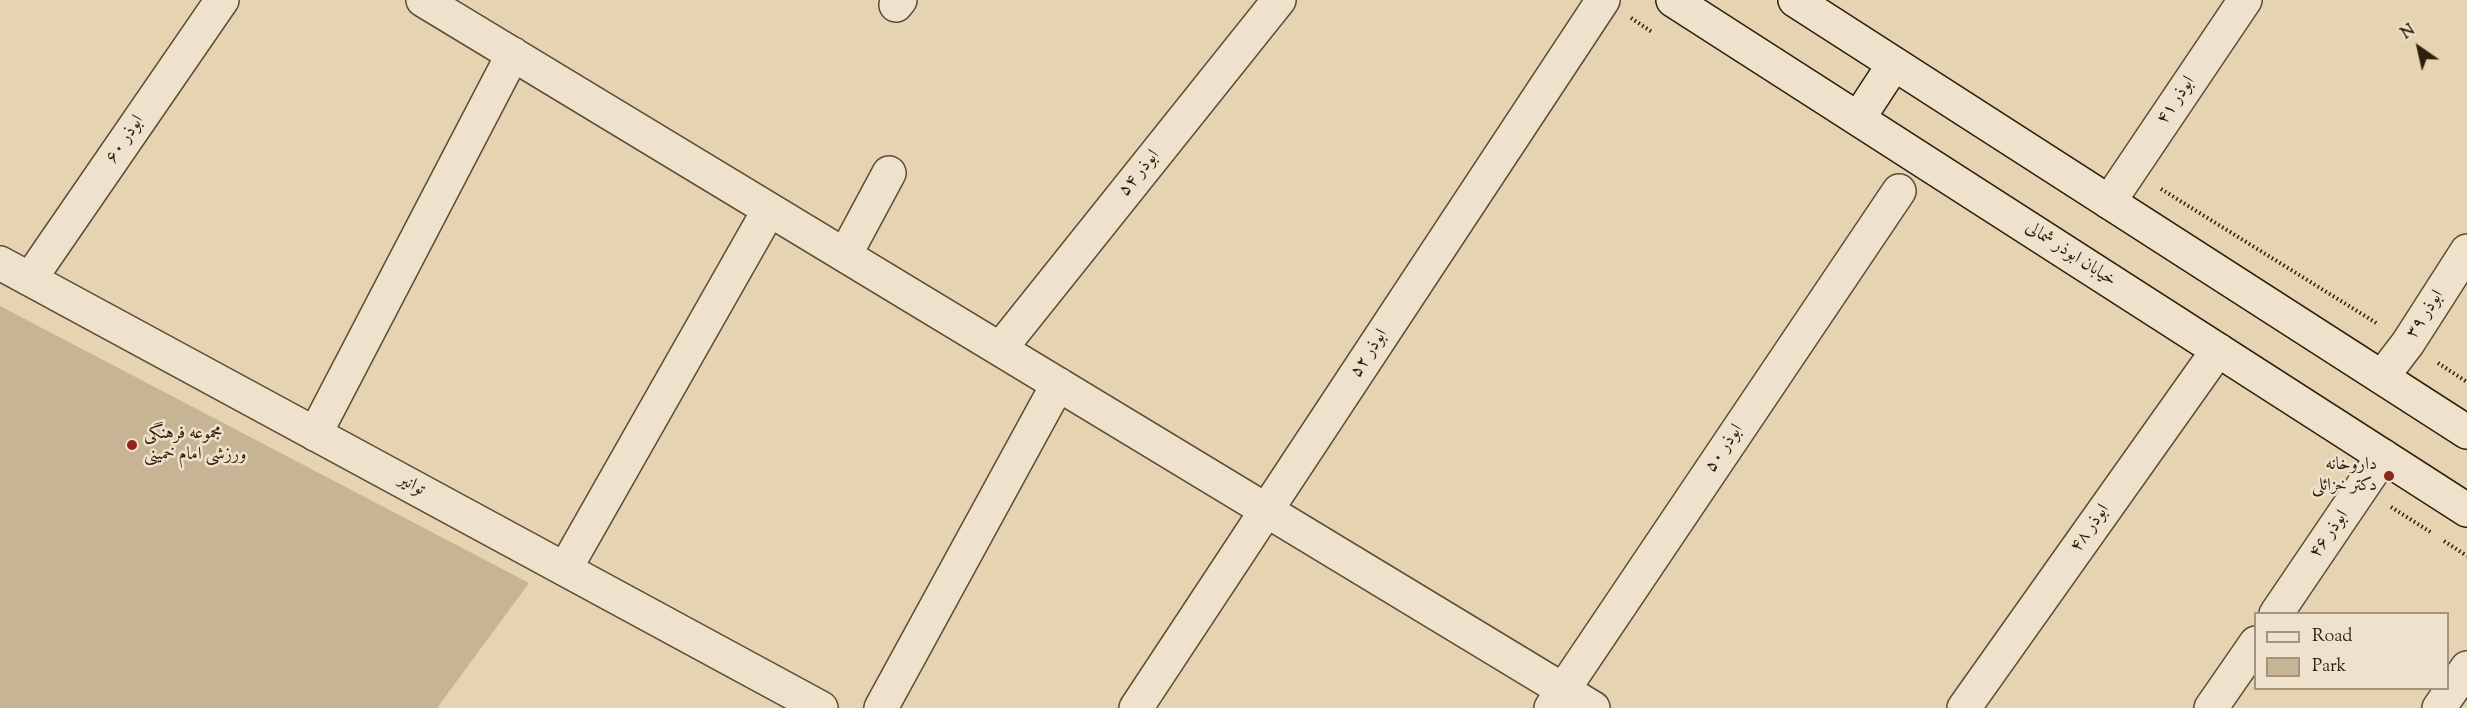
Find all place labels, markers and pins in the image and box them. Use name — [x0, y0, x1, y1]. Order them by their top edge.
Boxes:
place label: مجموعه فرهنگی ورزشی امام خمینی — [144, 424, 246, 466]
marker: مجموعه فرهنگی ورزشی امام خمینی — [125, 438, 139, 452]
place label: داروخانه دکتر خزائلی — [2312, 455, 2377, 498]
marker: داروخانه دکتر خزائلی — [2382, 469, 2396, 483]

